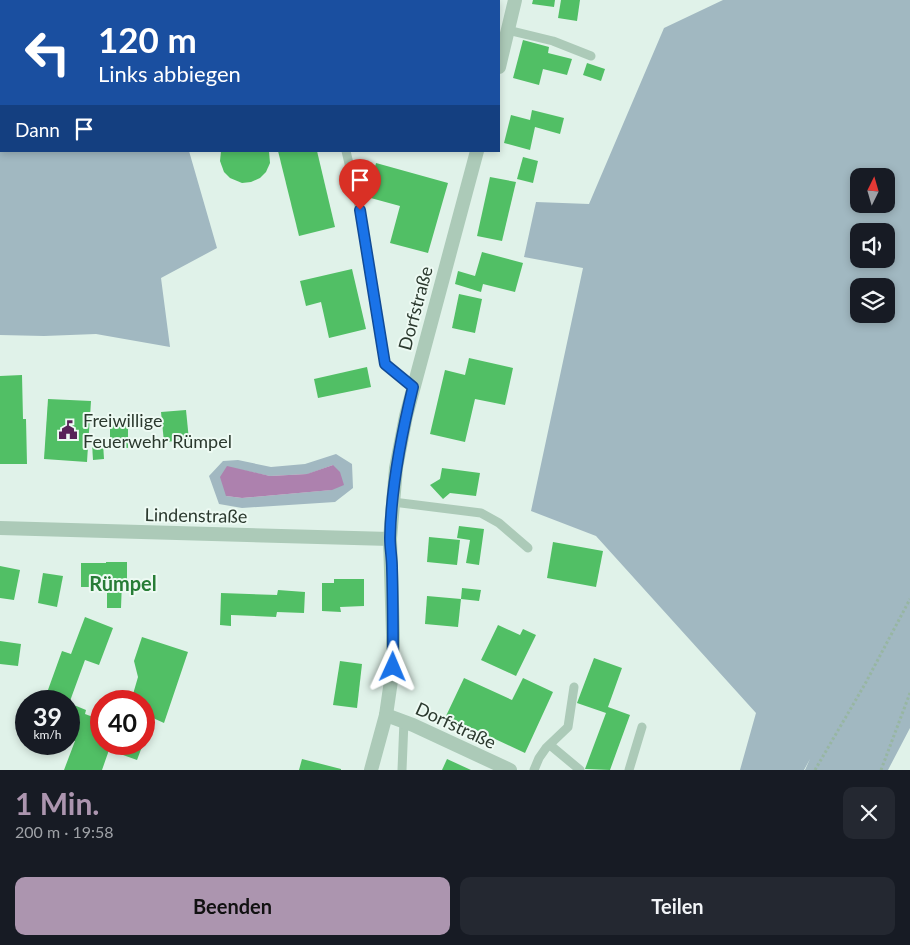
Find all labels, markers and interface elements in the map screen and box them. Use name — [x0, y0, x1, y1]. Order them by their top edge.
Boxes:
text: 120 m — [98, 18, 197, 60]
icon: left — [15, 20, 80, 85]
text: Links abbiegen — [98, 60, 241, 87]
icon: arrive — [70, 115, 98, 143]
text: Dann — [15, 118, 60, 141]
pin — [339, 159, 381, 210]
icon: arrive — [346, 166, 374, 194]
north arrow — [850, 168, 895, 212]
map controls — [850, 168, 895, 323]
button: sound — [850, 223, 895, 268]
street label: Dorfstraße — [393, 264, 437, 352]
button: layers — [850, 278, 895, 323]
place label: Freiwillige Feuerwehr Rümpel — [83, 409, 232, 452]
public building icon: Freiwillige Feuerwehr Rümpel — [57, 419, 79, 441]
street label: Lindenstraße — [144, 503, 248, 527]
district label: Rümpel — [89, 571, 157, 595]
position arrow — [366, 640, 418, 692]
speed limit sign: 40 — [90, 690, 155, 755]
street label: Dorfstraße — [412, 697, 500, 753]
text: 39 — [33, 701, 62, 731]
text: km/h — [33, 727, 62, 742]
text: 1 Min. — [15, 785, 100, 821]
button: close — [843, 787, 895, 839]
text: 200 m · 19:58 — [15, 822, 114, 841]
button: Beenden — [15, 877, 450, 935]
button: Teilen — [460, 877, 895, 935]

